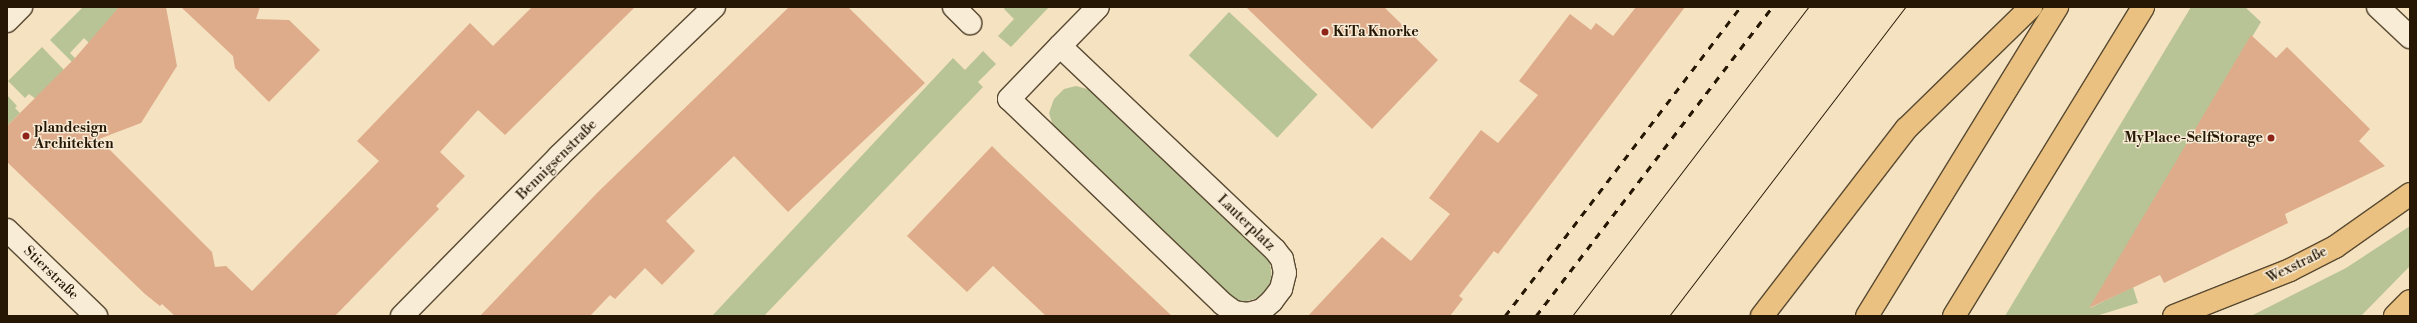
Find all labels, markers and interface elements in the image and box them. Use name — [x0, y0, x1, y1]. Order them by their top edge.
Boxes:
place label: KiTa Knorke — [1333, 24, 1419, 40]
marker: KiTa Knorke — [1320, 27, 1330, 37]
street label: Bennigsenstraße — [514, 117, 600, 203]
place label: plandesign Architekten — [34, 120, 113, 152]
place label: MyPlace-SelfStorage — [2124, 130, 2263, 146]
marker: plandesign Architekten — [21, 131, 31, 141]
marker: MyPlace-SelfStorage — [2266, 133, 2276, 143]
street label: Lauterplatz — [1214, 191, 1278, 255]
street label: Stierstraße — [20, 243, 82, 303]
street label: Wexstraße — [2264, 243, 2330, 287]

